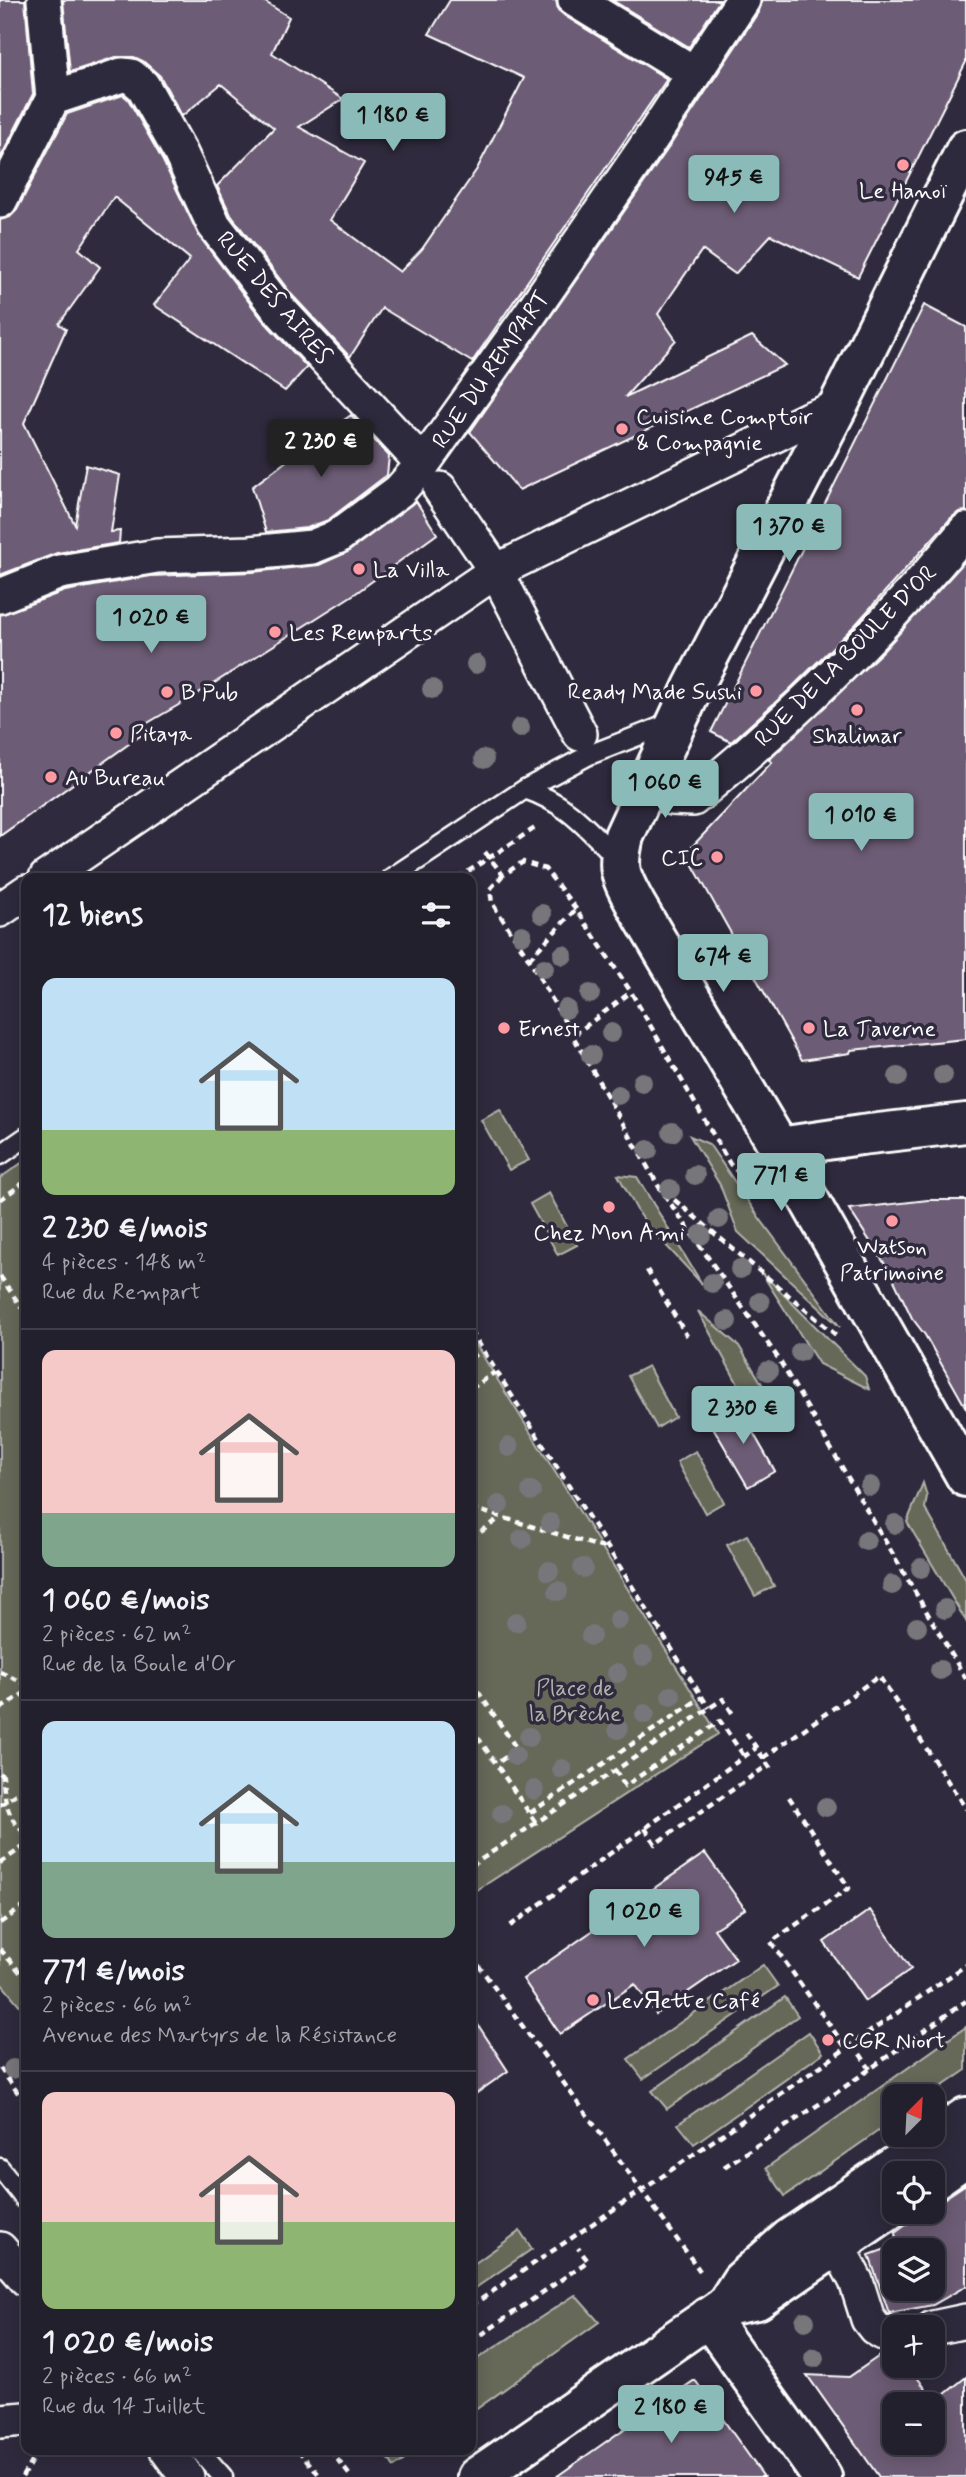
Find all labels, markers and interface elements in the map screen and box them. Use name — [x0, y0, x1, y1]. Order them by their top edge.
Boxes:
pin: 1 180 € — [328, 94, 458, 153]
text: 1 180 € — [357, 101, 429, 131]
pin: 945 € — [685, 156, 783, 215]
marker: Le Hanoï — [895, 157, 911, 173]
text: 945 € — [704, 163, 764, 193]
place label: Le Hanoï — [859, 177, 948, 207]
street label: RUE DES AIRES — [209, 226, 338, 371]
street label: RUE DU REMPART — [426, 285, 557, 455]
place label: Cuisine Comptoir & Compagnie — [636, 403, 813, 459]
pin: 2 230 € — [256, 420, 386, 479]
marker: Cuisine Comptoir & Compagnie — [614, 421, 630, 437]
text: 2 230 € — [284, 427, 358, 457]
pin: 1 370 € — [724, 504, 854, 564]
text: 1 370 € — [752, 512, 826, 542]
place label: La Villa — [373, 556, 450, 586]
street label: RUE DE LA BOULE D'OR — [749, 559, 944, 754]
marker: La Villa — [351, 561, 367, 577]
pin: 1 020 € — [86, 596, 216, 655]
text: 1 020 € — [112, 603, 190, 633]
place label: Les Remparts — [289, 619, 432, 649]
marker: Les Remparts — [267, 624, 283, 640]
place label: Ready Made Sushi — [568, 678, 742, 708]
place label: B Pub — [181, 679, 238, 709]
marker: Ready Made Sushi — [748, 683, 764, 699]
marker: B Pub — [159, 684, 175, 700]
marker: Shalimar — [849, 702, 865, 718]
place label: Pitaya — [130, 720, 192, 750]
place label: Shalimar — [812, 722, 902, 752]
marker: Pitaya — [108, 725, 124, 741]
pin: 1 060 € — [600, 760, 730, 820]
place label: Au Bureau — [65, 764, 165, 794]
text: 1 060 € — [628, 768, 702, 798]
marker: Au Bureau — [43, 769, 59, 785]
pin: 1 010 € — [796, 794, 926, 853]
text: 1 010 € — [825, 801, 897, 831]
place label: CIC — [661, 844, 703, 874]
marker: CIC — [709, 849, 725, 865]
text: 12 biens — [42, 896, 143, 935]
icon: filters — [417, 896, 455, 934]
pin: 674 € — [674, 934, 772, 994]
text: 674 € — [694, 942, 752, 972]
place label: Ernest — [518, 1015, 580, 1045]
place label: La Taverne — [823, 1015, 936, 1045]
marker: Ernest — [496, 1020, 512, 1036]
marker: La Taverne — [801, 1020, 817, 1036]
icon: home — [186, 1023, 312, 1149]
pin: 771 € — [732, 1154, 830, 1213]
text: 771 € — [753, 1161, 809, 1191]
marker: Chez Mon Ami — [601, 1199, 617, 1215]
text: 2 230 €/mois — [42, 1209, 208, 1248]
marker: Watson Patrimoine — [884, 1213, 900, 1229]
place label: Chez Mon Ami — [533, 1219, 685, 1249]
place label: Watson Patrimoine — [840, 1233, 944, 1289]
text: 4 pièces · 148 m² — [42, 1248, 206, 1278]
text: Rue du Rempart — [42, 1278, 201, 1308]
pin: 2 330 € — [678, 1386, 808, 1446]
text: 2 330 € — [708, 1394, 778, 1424]
icon: home — [186, 1395, 312, 1521]
text: 1 060 €/mois — [42, 1581, 210, 1620]
text: 2 pièces · 62 m² — [42, 1620, 191, 1650]
text: Rue de la Boule d'Or — [42, 1650, 236, 1680]
park label: Place de la Brèche — [529, 1674, 621, 1730]
icon: home — [186, 1766, 312, 1892]
pin: 1 020 € — [579, 1890, 709, 1949]
text: 1 020 € — [605, 1897, 683, 1927]
text: 771 €/mois — [42, 1952, 185, 1991]
place label: LevЯette Café — [607, 1987, 760, 2017]
text: 2 pièces · 66 m² — [42, 1991, 192, 2021]
marker: LevЯette Café — [585, 1992, 601, 2008]
text: Avenue des Martyrs de la Résistance — [42, 2021, 397, 2051]
place label: CGR Niort — [842, 2027, 946, 2057]
marker: CGR Niort — [820, 2032, 836, 2048]
north arrow — [882, 2084, 945, 2147]
map controls — [882, 2084, 945, 2455]
icon: home — [186, 2137, 312, 2263]
button: locate — [882, 2161, 945, 2224]
button: layers — [882, 2238, 945, 2301]
button: + — [882, 2315, 945, 2378]
text: 1 020 €/mois — [42, 2323, 213, 2362]
text: 2 pièces · 66 m² — [42, 2362, 192, 2392]
pin: 2 180 € — [606, 2386, 736, 2445]
text: Rue du 14 Juillet — [42, 2392, 206, 2422]
button: − — [882, 2392, 945, 2455]
text: 2 180 € — [634, 2393, 708, 2423]

